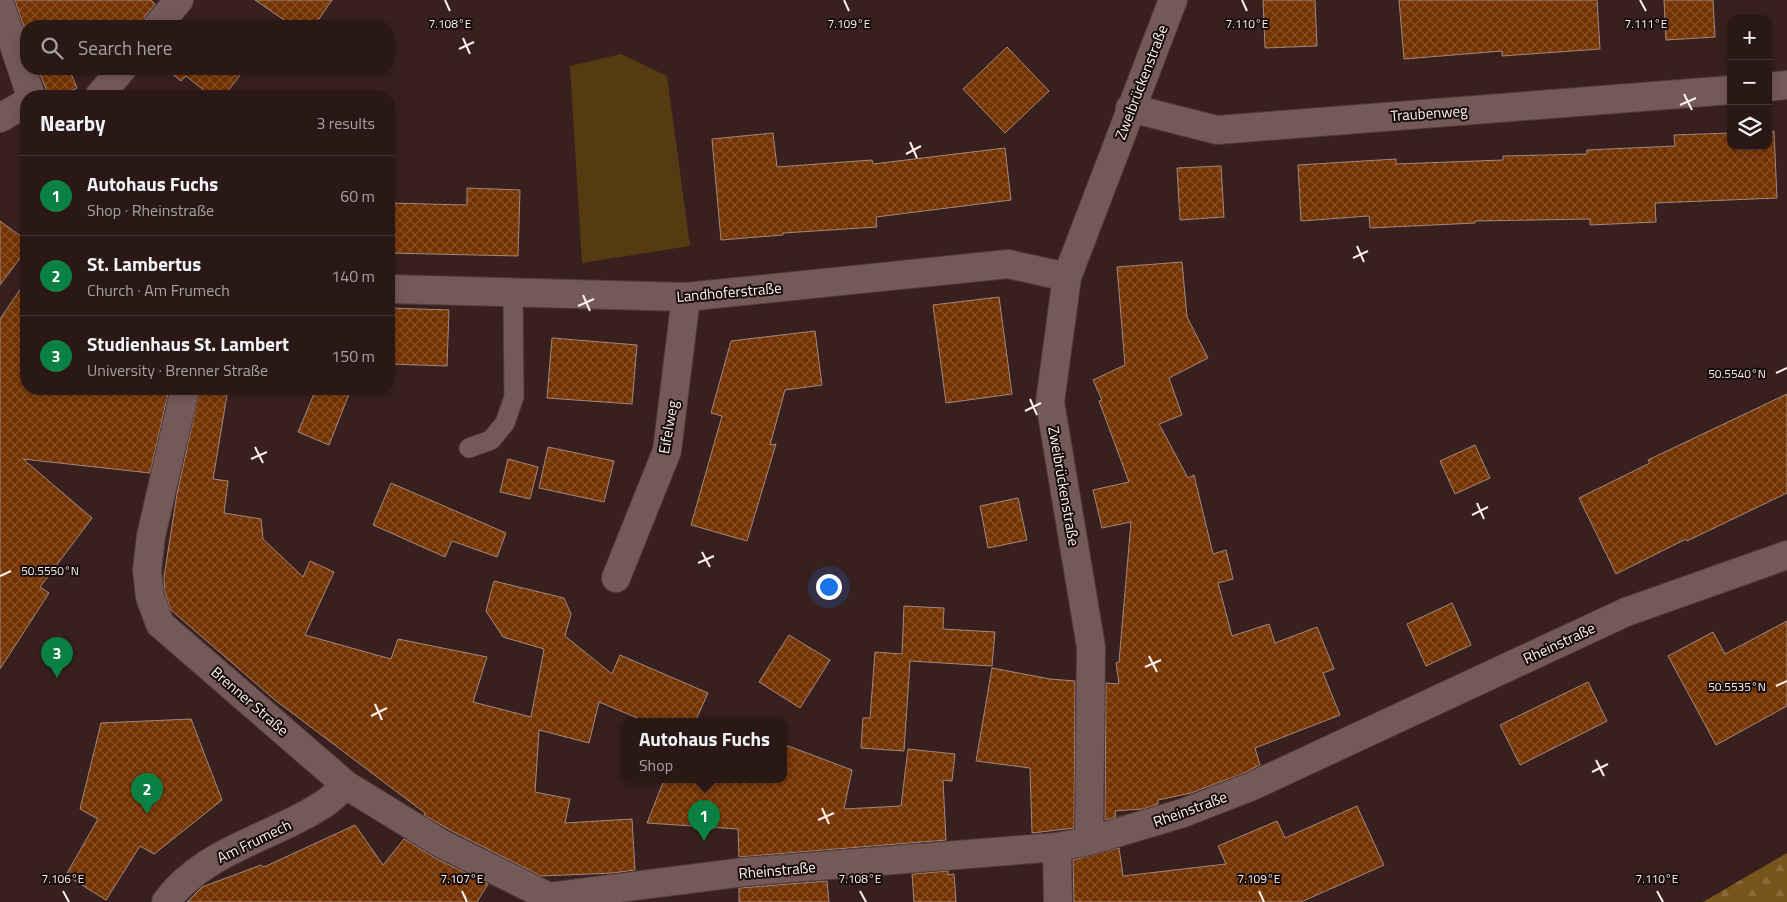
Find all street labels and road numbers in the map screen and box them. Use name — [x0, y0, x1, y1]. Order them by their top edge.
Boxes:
street label: Zweibrückenstraße — [1109, 21, 1173, 143]
street label: Traubenweg — [1390, 99, 1469, 127]
street label: Landhoferstraße — [675, 276, 783, 308]
street label: Eifelweg — [652, 398, 684, 456]
street label: Zweibrückenstraße — [1042, 424, 1086, 548]
street label: Rheinstraße — [1519, 616, 1599, 670]
street label: Brenner Straße — [206, 661, 294, 741]
street label: Rheinstraße — [1150, 785, 1230, 833]
street label: Am Frumech — [213, 813, 295, 869]
street label: Rheinstraße — [737, 855, 817, 885]

